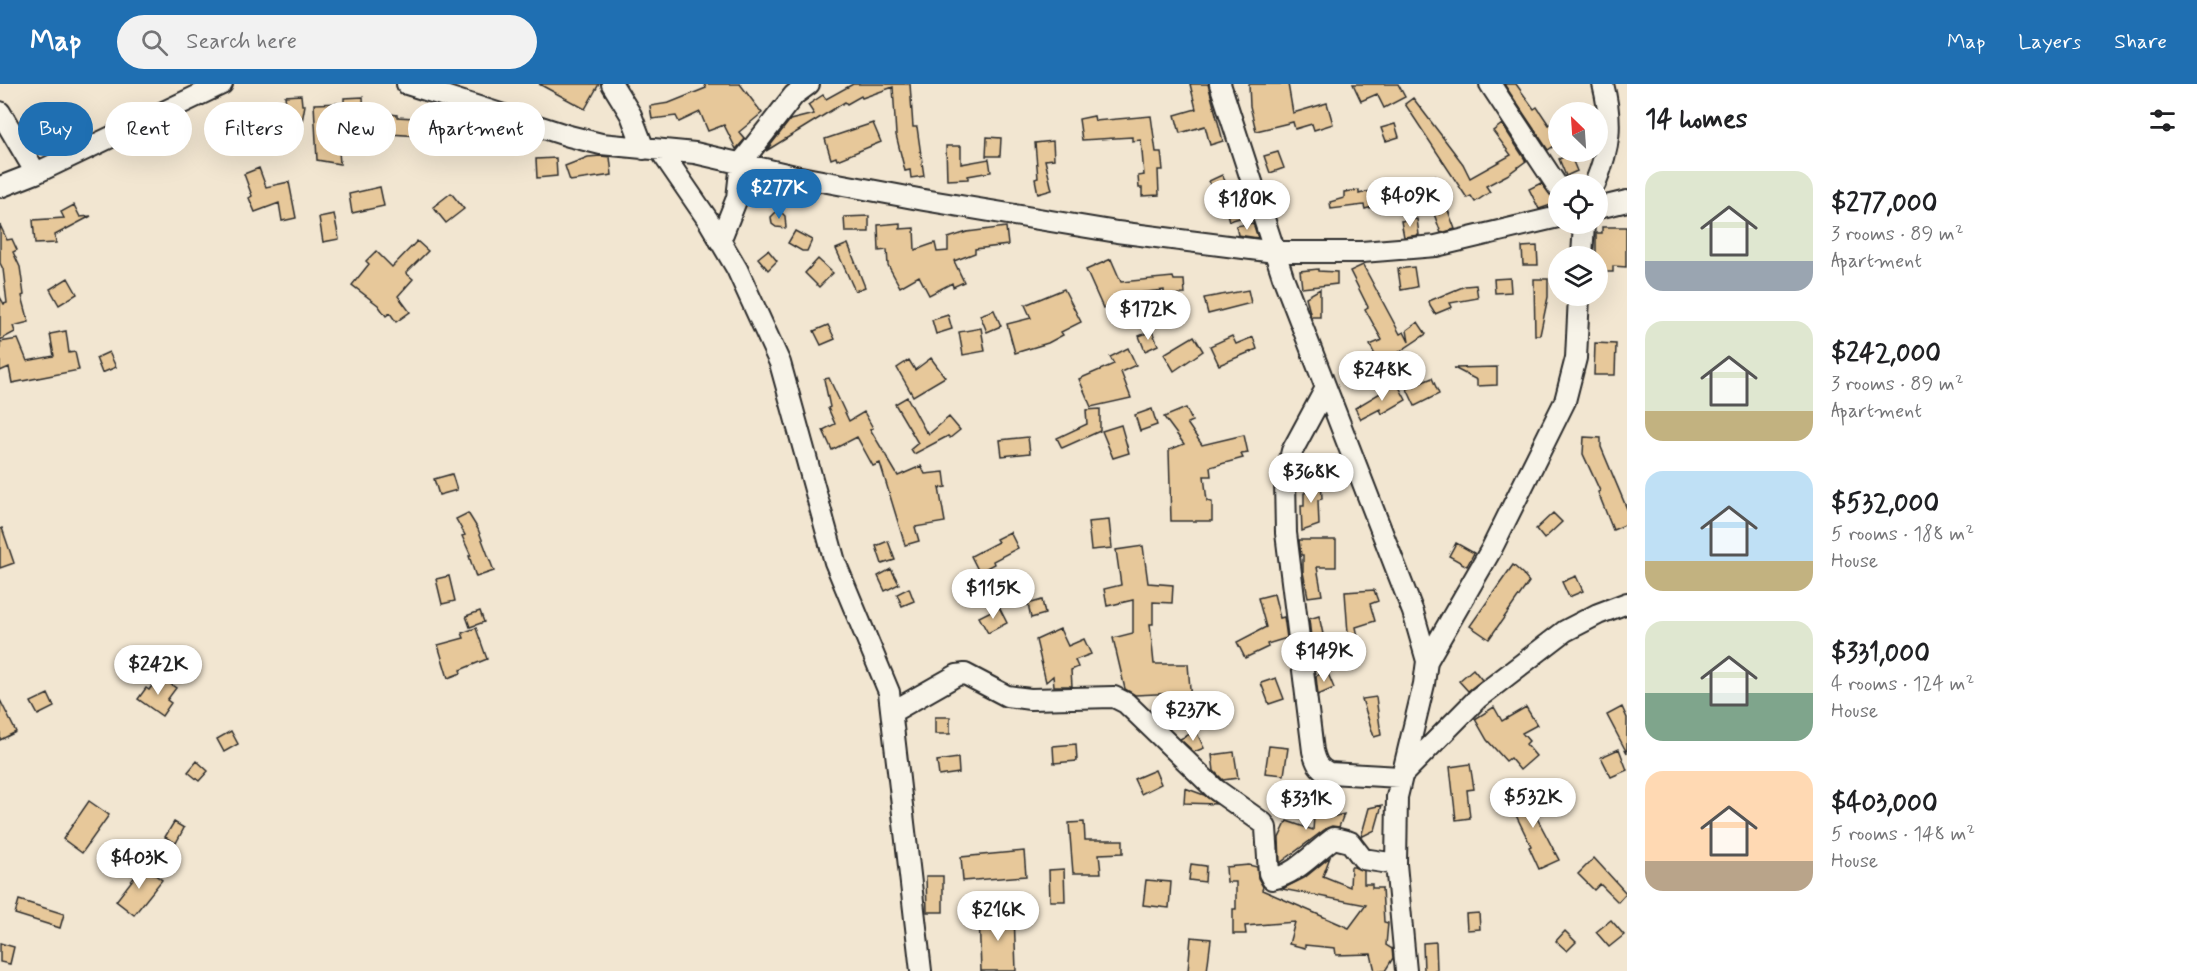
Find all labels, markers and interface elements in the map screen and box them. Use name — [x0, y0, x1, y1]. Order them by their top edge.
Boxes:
search box — [117, 15, 537, 69]
text: Map — [30, 24, 81, 61]
icon: search — [138, 26, 171, 59]
text: Search here — [186, 28, 297, 56]
text: Map — [1947, 28, 1985, 56]
text: Layers — [2018, 28, 2081, 56]
text: Share — [2114, 28, 2167, 56]
chip: Buy — [18, 102, 93, 156]
chip: Rent — [105, 102, 192, 156]
chip: Filters — [204, 102, 304, 156]
chip: New — [316, 102, 396, 156]
chip: Apartment — [408, 102, 545, 156]
north arrow — [1548, 102, 1608, 162]
map controls — [1548, 102, 1608, 306]
text: 14 homes — [1645, 103, 1747, 137]
icon: filters — [2146, 104, 2179, 137]
pin: $277K — [737, 169, 821, 220]
button: locate — [1548, 174, 1608, 234]
text: $277K — [751, 175, 807, 202]
pin: $409K — [1368, 177, 1452, 228]
pin: $180K — [1205, 180, 1289, 231]
text: $409K — [1380, 183, 1440, 210]
text: $180K — [1218, 186, 1276, 213]
text: $277,000 — [1831, 187, 1937, 221]
icon: home — [1693, 195, 1765, 267]
text: 3 rooms · 89 m² — [1831, 221, 1964, 248]
button: layers — [1548, 246, 1608, 306]
text: Apartment — [1831, 248, 1922, 275]
pin: $172K — [1106, 290, 1190, 341]
text: $172K — [1120, 296, 1176, 323]
text: $242,000 — [1831, 337, 1941, 371]
icon: home — [1693, 345, 1765, 417]
pin: $248K — [1340, 351, 1424, 402]
text: $248K — [1353, 357, 1411, 384]
text: 3 rooms · 89 m² — [1831, 371, 1964, 398]
text: Apartment — [1831, 398, 1922, 425]
pin: $368K — [1269, 453, 1353, 504]
text: $368K — [1283, 459, 1339, 486]
text: $532,000 — [1831, 487, 1939, 521]
icon: home — [1693, 495, 1765, 567]
text: 5 rooms · 188 m² — [1831, 521, 1974, 548]
text: House — [1831, 548, 1878, 575]
pin: $115K — [951, 569, 1035, 620]
text: $115K — [966, 575, 1020, 602]
pin: $149K — [1282, 632, 1366, 683]
text: $331,000 — [1831, 637, 1930, 671]
text: $149K — [1295, 638, 1353, 665]
pin: $242K — [116, 645, 200, 696]
icon: home — [1693, 645, 1765, 717]
text: $242K — [128, 651, 188, 678]
text: 4 rooms · 124 m² — [1831, 671, 1974, 698]
pin: $237K — [1151, 691, 1235, 742]
text: $237K — [1165, 697, 1221, 724]
text: House — [1831, 698, 1878, 725]
pin: $532K — [1491, 778, 1575, 829]
pin: $331K — [1264, 780, 1348, 831]
text: $532K — [1504, 784, 1562, 811]
text: $331K — [1280, 786, 1332, 813]
text: $403,000 — [1831, 787, 1938, 821]
icon: home — [1693, 795, 1765, 867]
text: 5 rooms · 148 m² — [1831, 821, 1975, 848]
pin: $403K — [97, 839, 181, 890]
text: $403K — [110, 845, 168, 872]
text: House — [1831, 848, 1878, 875]
pin: $216K — [956, 891, 1040, 942]
text: $216K — [971, 897, 1025, 924]

